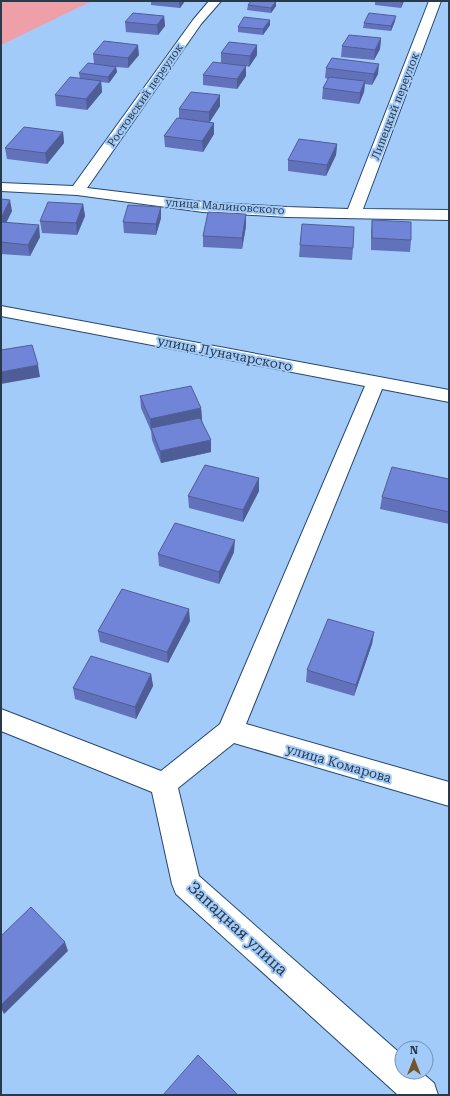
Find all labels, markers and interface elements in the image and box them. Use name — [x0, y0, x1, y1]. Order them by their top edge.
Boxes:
street label: Ростовский переулок — [105, 41, 186, 149]
street label: Липецкий переулок — [369, 51, 422, 162]
street label: улица Малиновского — [165, 196, 285, 217]
street label: улица Луначарского — [156, 333, 294, 374]
street label: улица Комарова — [285, 741, 393, 786]
street label: Западная улица — [184, 877, 292, 980]
north arrow — [394, 1040, 434, 1080]
text: N — [410, 1044, 419, 1057]

